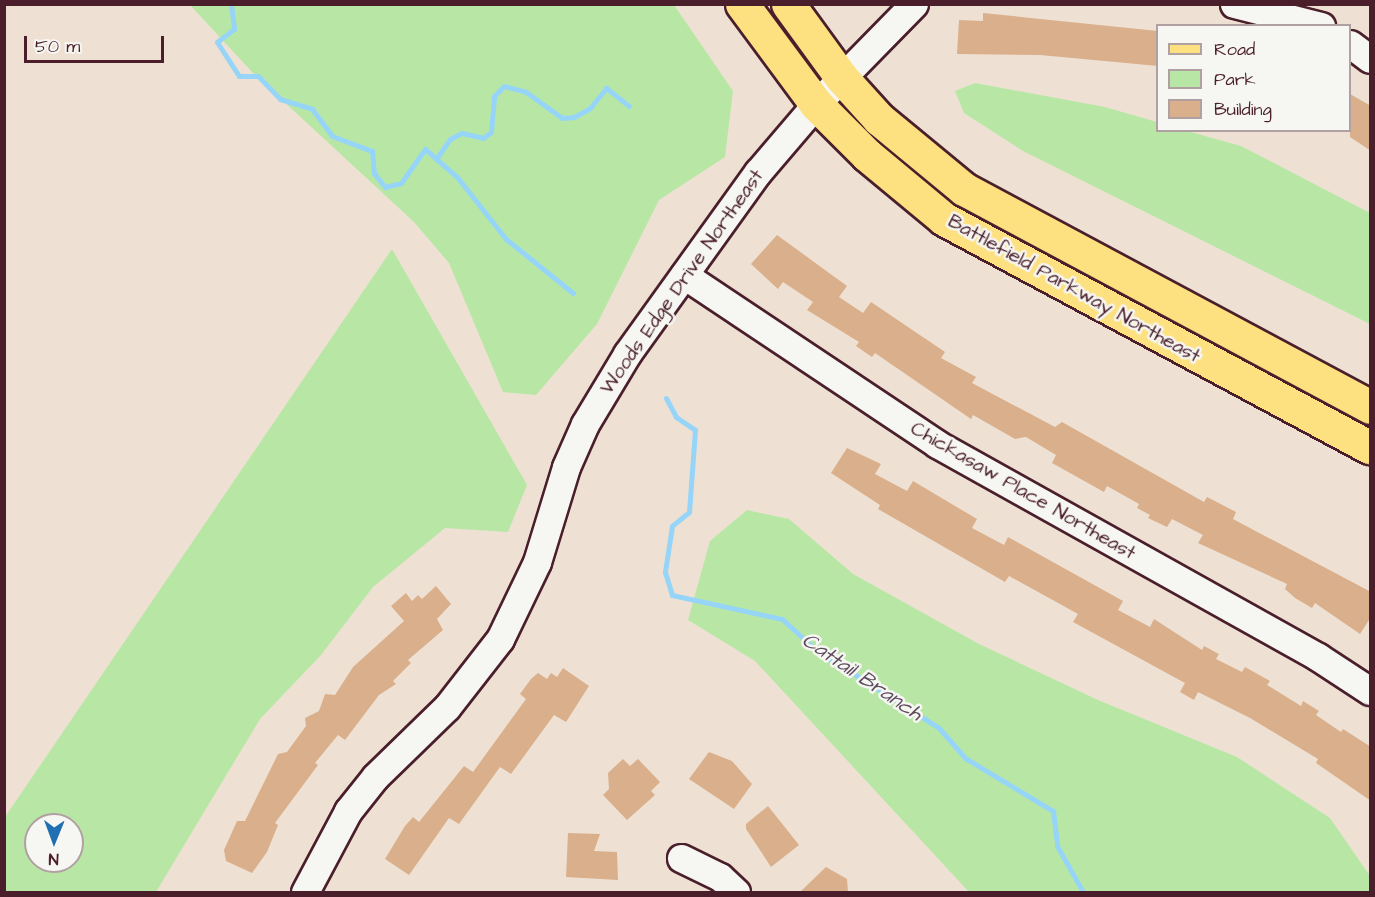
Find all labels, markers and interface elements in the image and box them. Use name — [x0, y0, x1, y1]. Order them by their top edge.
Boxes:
scale bar — [27, 24, 166, 62]
legend — [1156, 24, 1351, 132]
text: 50 m — [35, 34, 80, 59]
text: Road — [1214, 37, 1255, 62]
text: Park — [1214, 67, 1256, 92]
text: Building — [1214, 97, 1272, 122]
street label: Woods Edge Drive Northeast — [595, 165, 769, 399]
street label: Battlefield Parkway Northeast — [943, 209, 1205, 369]
street label: Chickasaw Place Northeast — [906, 417, 1140, 565]
water label: Cattail Branch — [797, 628, 927, 726]
north arrow — [24, 813, 84, 873]
text: N — [49, 848, 59, 870]

